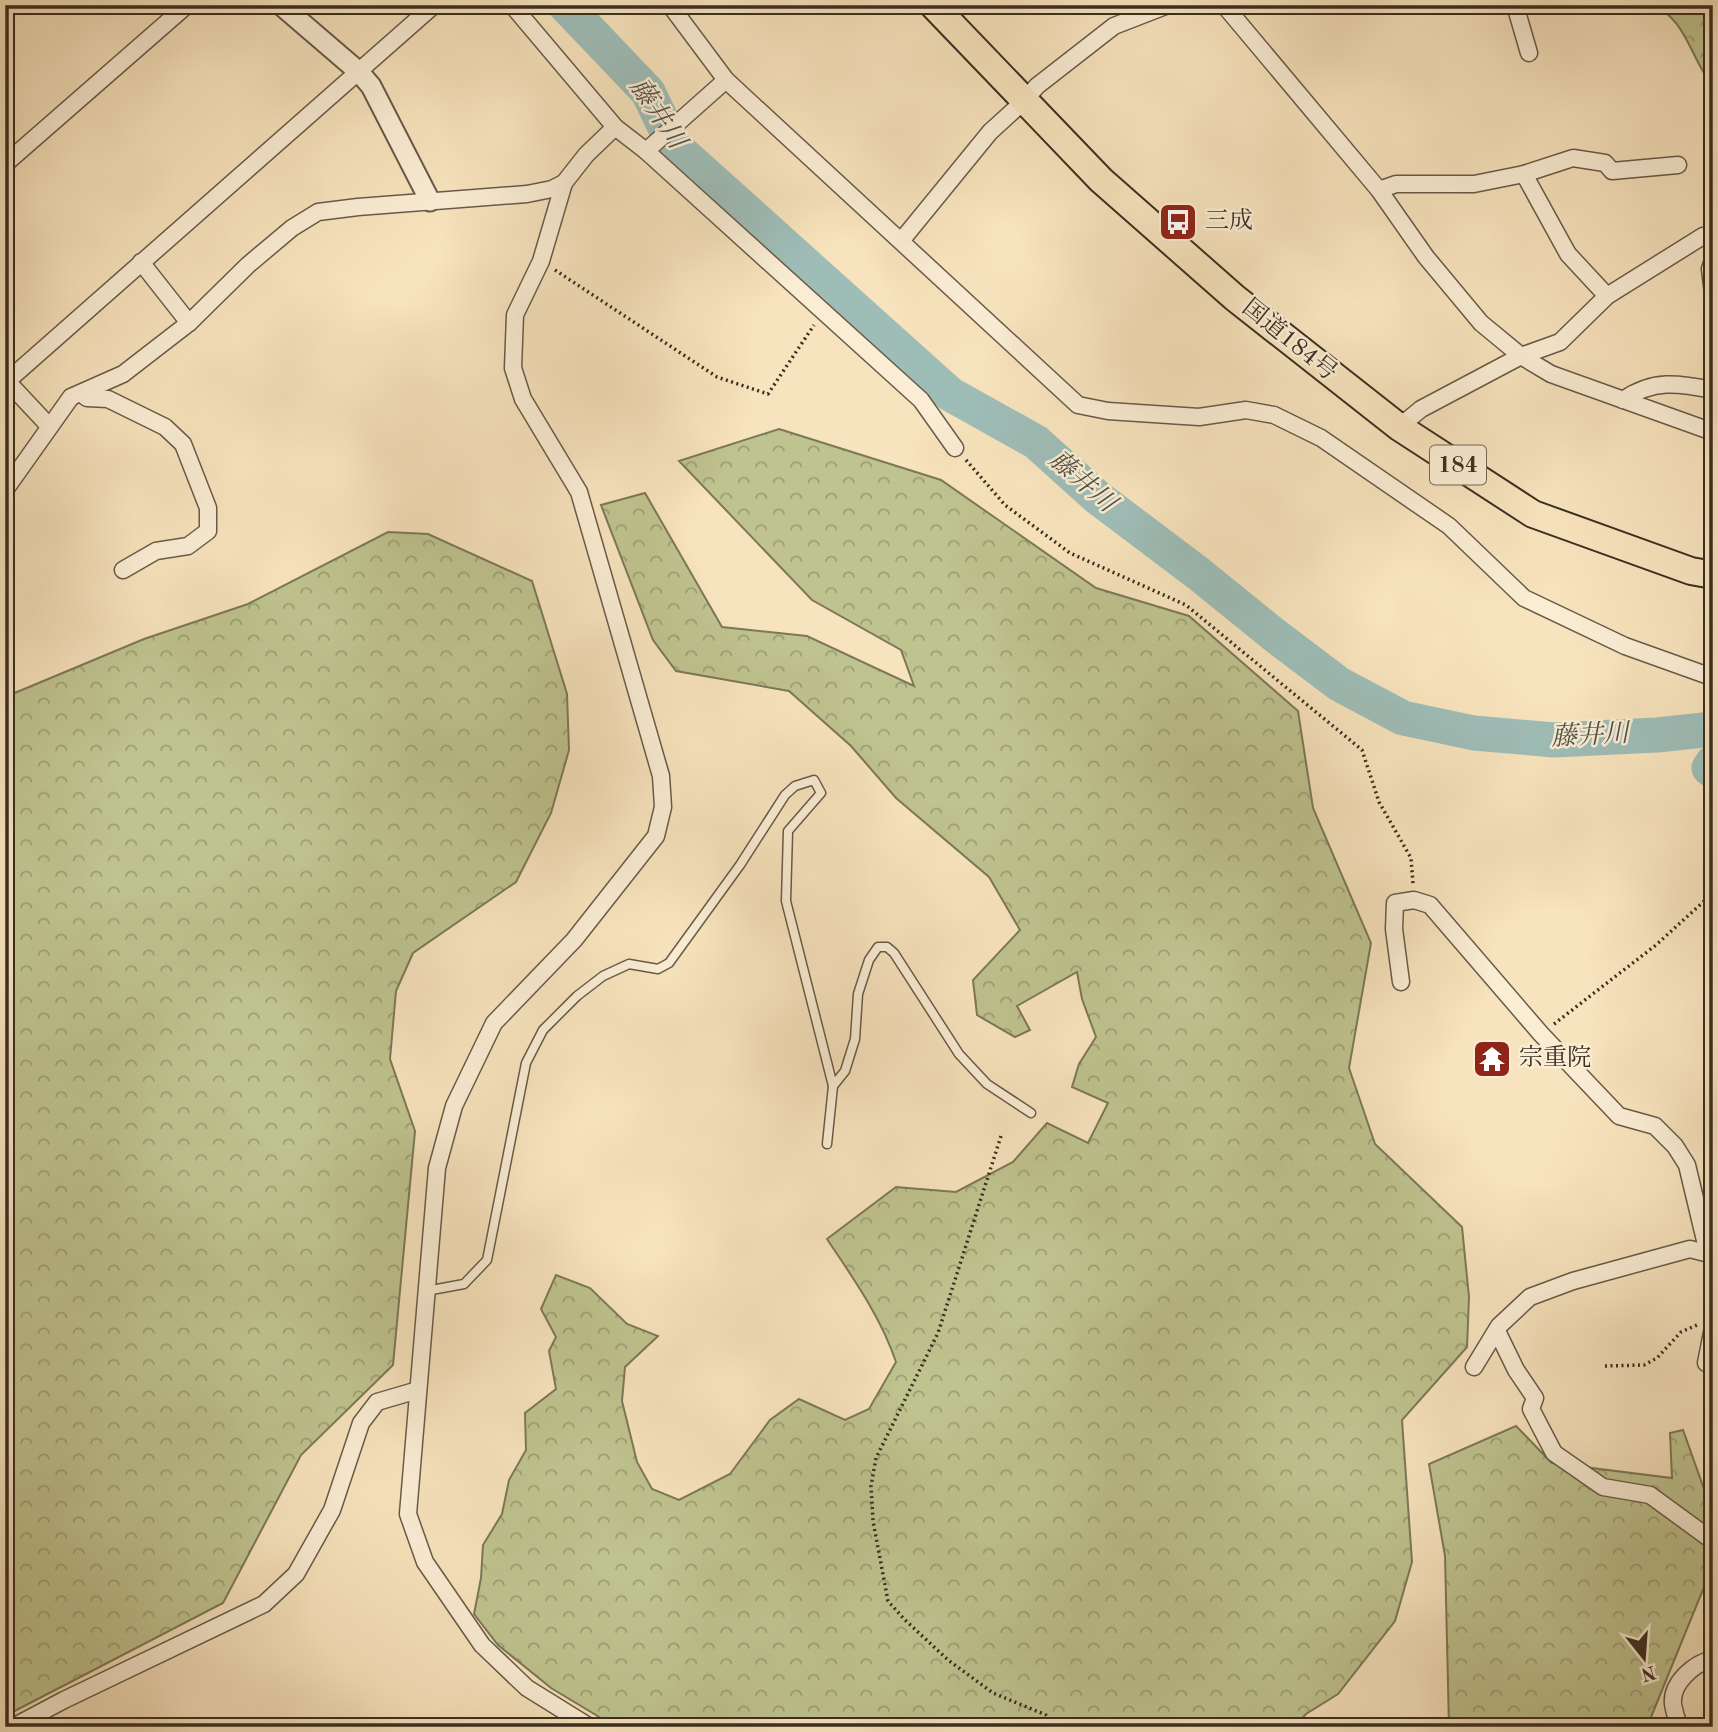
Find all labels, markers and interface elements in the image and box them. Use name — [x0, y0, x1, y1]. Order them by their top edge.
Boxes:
water label: 藤井川 — [624, 73, 693, 156]
bus stop icon: 三成 — [1157, 201, 1199, 243]
place label: 三成 — [1205, 207, 1253, 234]
street label: 国道184号 — [1237, 294, 1343, 386]
water label: 藤井川 — [1044, 445, 1124, 519]
road number: 184 — [1430, 446, 1486, 485]
water label: 藤井川 — [1550, 719, 1633, 751]
temple icon: 宗重院 — [1471, 1038, 1513, 1080]
place label: 宗重院 — [1519, 1044, 1591, 1071]
north arrow — [1610, 1624, 1680, 1694]
text: N — [1638, 1661, 1658, 1683]

